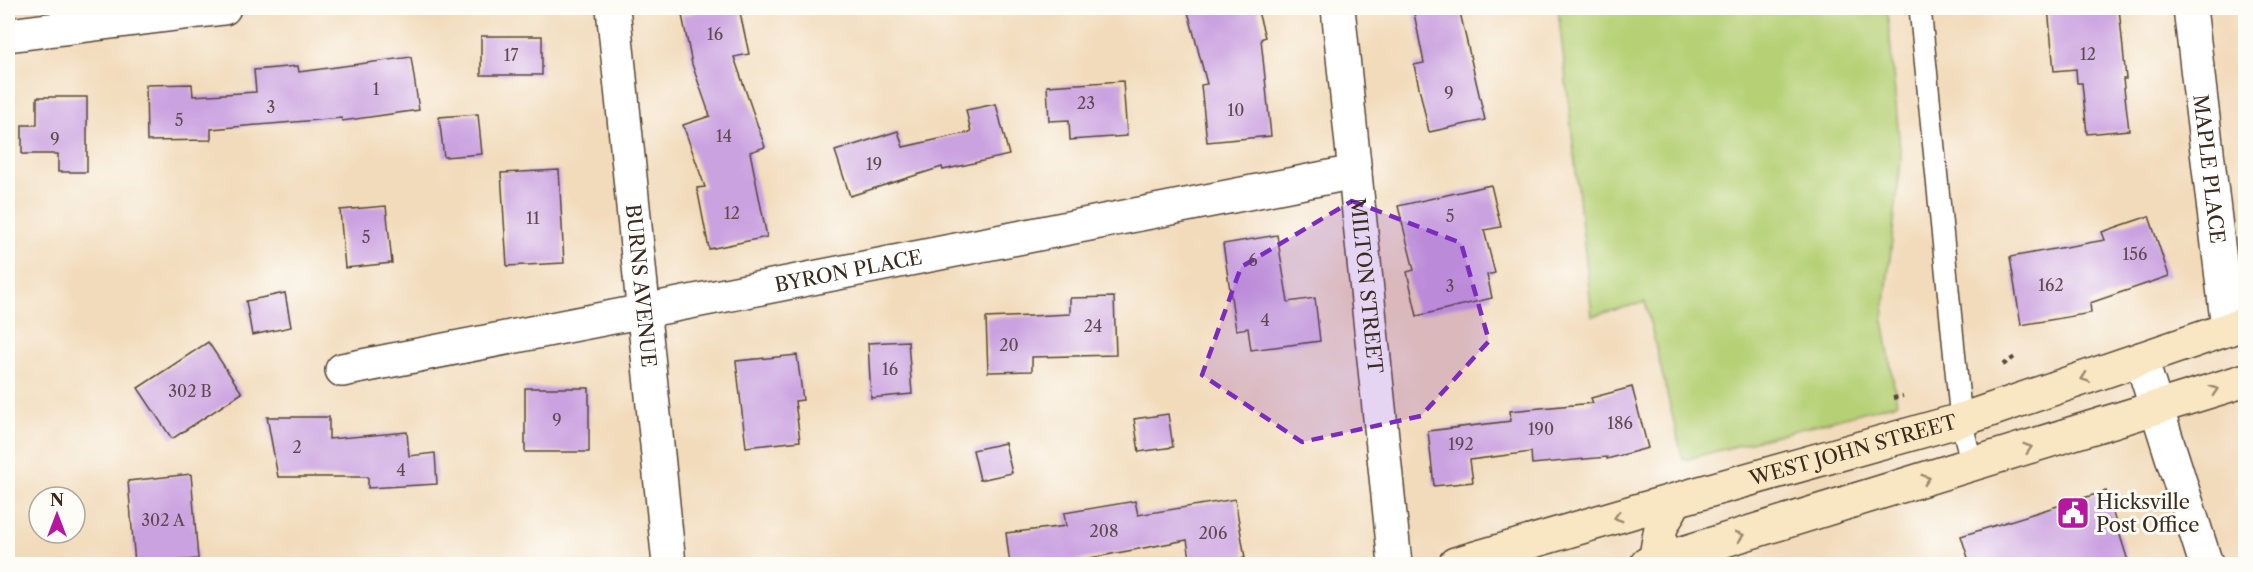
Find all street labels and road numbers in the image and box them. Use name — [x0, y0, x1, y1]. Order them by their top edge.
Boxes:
street label: MAPLE PLACE — [2188, 93, 2230, 245]
street label: MILTON STREET — [1346, 197, 1387, 374]
street label: BURNS AVENUE — [621, 203, 661, 368]
street label: BYRON PLACE — [773, 245, 924, 297]
street label: WEST JOHN STREET — [1746, 410, 1959, 491]

